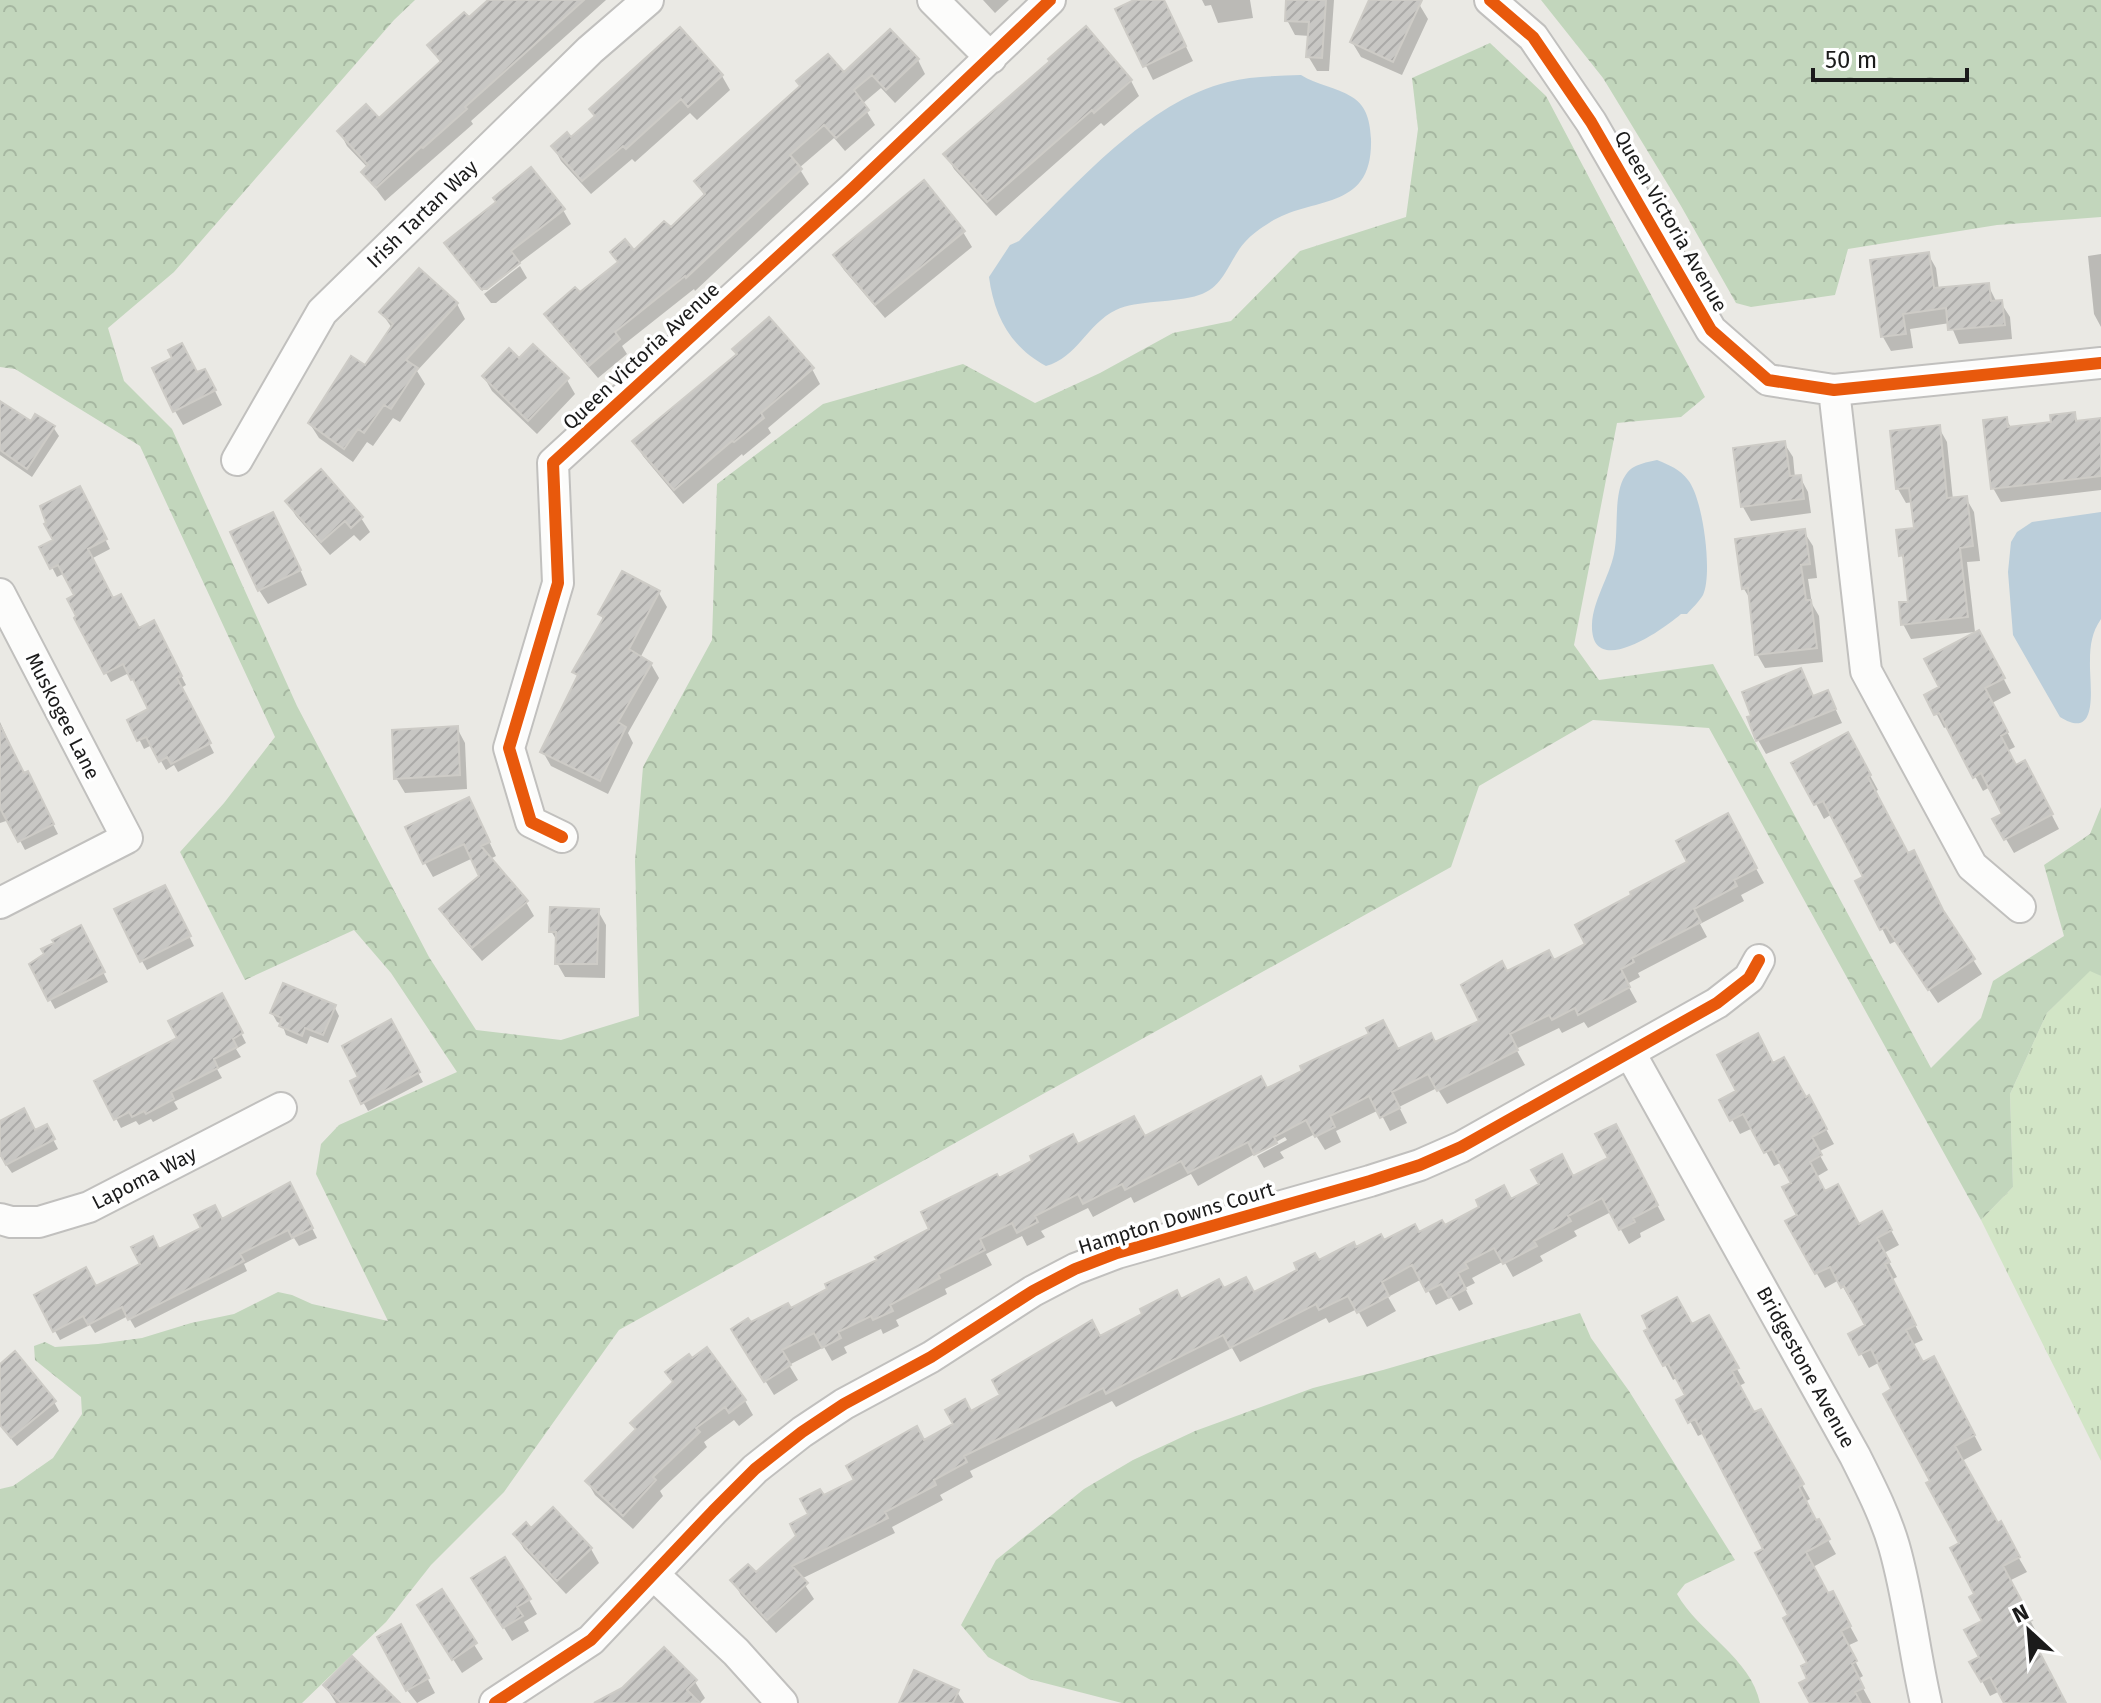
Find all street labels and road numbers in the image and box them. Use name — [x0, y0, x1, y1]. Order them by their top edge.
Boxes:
street label: Queen Victoria Avenue — [1609, 126, 1733, 316]
street label: Irish Tartan Way — [362, 155, 483, 273]
street label: Queen Victoria Avenue — [558, 277, 724, 435]
street label: Muskogee Lane — [21, 649, 105, 783]
street label: Lapoma Way — [88, 1141, 200, 1215]
street label: Hampton Downs Court — [1075, 1177, 1278, 1259]
street label: Bridgestone Avenue — [1752, 1282, 1860, 1452]

